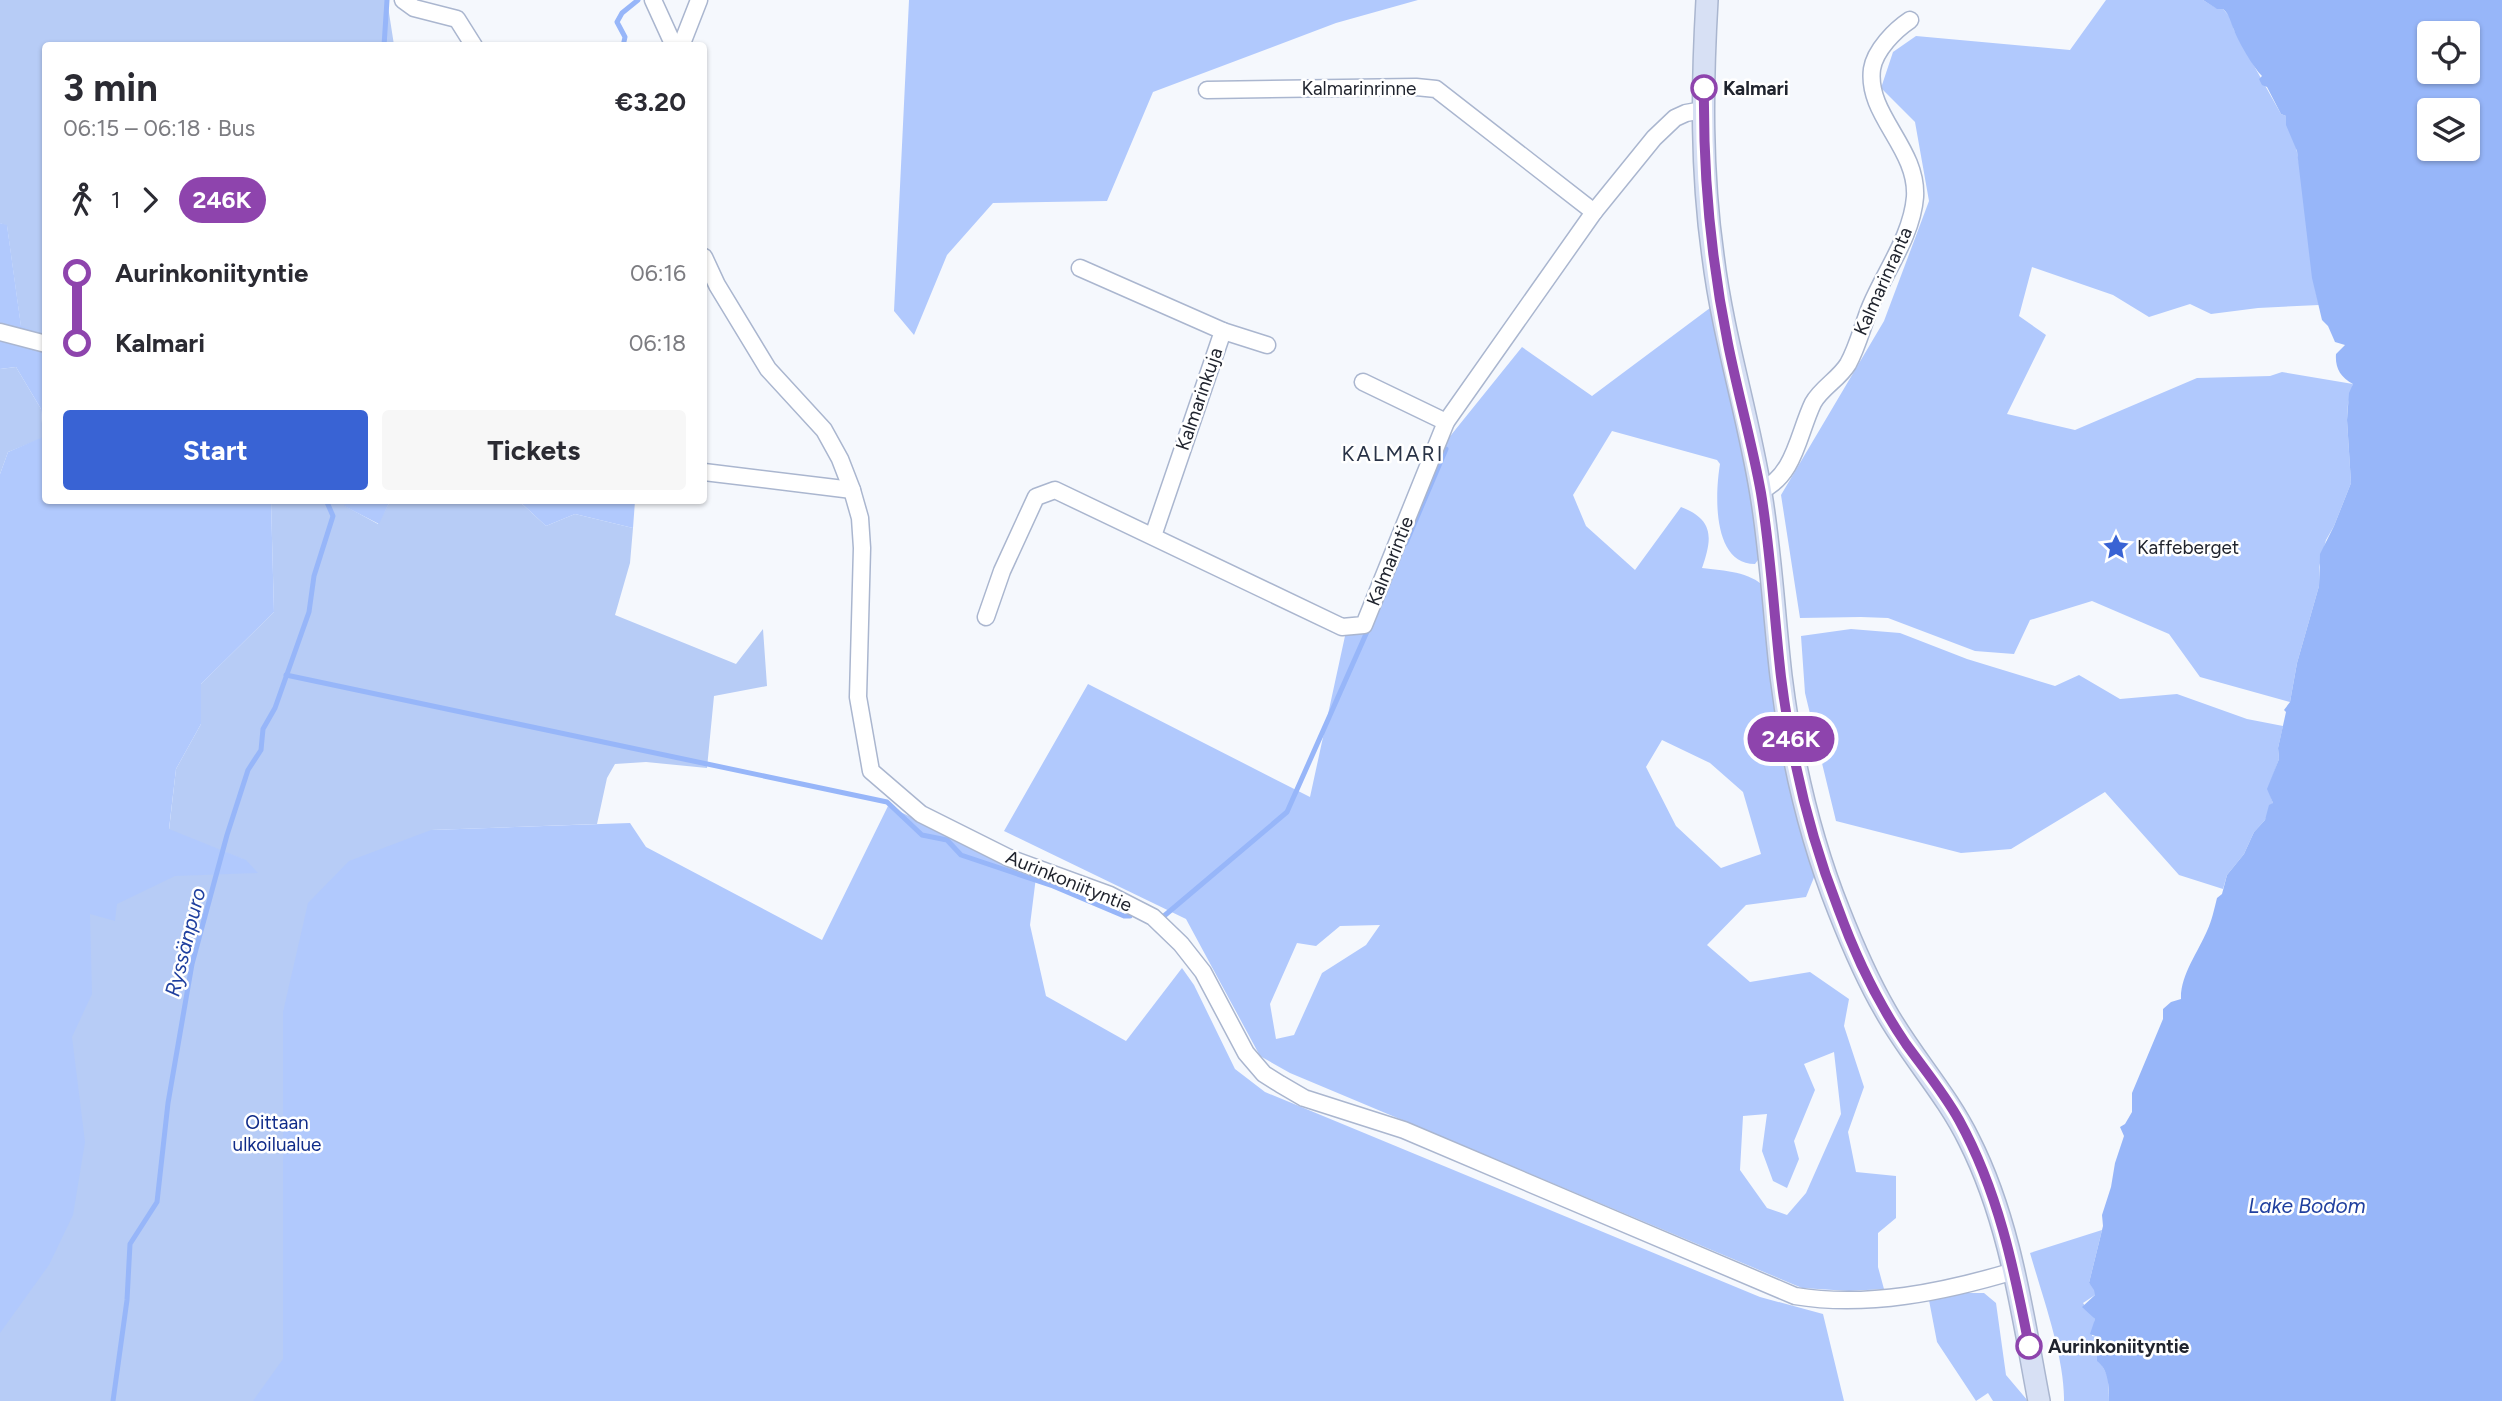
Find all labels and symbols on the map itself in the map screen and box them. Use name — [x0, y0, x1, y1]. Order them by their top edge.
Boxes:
marker: Kalmari — [1691, 75, 1717, 101]
street label: Kalmarinrinne — [1301, 77, 1417, 100]
place label: Kalmari — [1723, 77, 1789, 100]
street label: Kalmarinranta — [1849, 223, 1917, 339]
street label: Kalmarinkuja — [1171, 345, 1227, 453]
district label: KALMARI — [1342, 441, 1444, 466]
street label: Kalmarintie — [1362, 513, 1418, 609]
place icon: Kaffeberget — [2101, 532, 2131, 562]
place label: Kaffeberget — [2137, 536, 2239, 559]
line badge: 246K — [1742, 716, 1840, 762]
street label: Aurinkoniityntie — [1003, 845, 1135, 917]
water label: Ryssänpuro — [159, 885, 211, 999]
park label: Oittaan ulkoilualue — [233, 1111, 321, 1156]
water label: Lake Bodom — [2248, 1193, 2366, 1218]
marker: Aurinkoniityntie — [2016, 1333, 2042, 1359]
place label: Aurinkoniityntie — [2048, 1335, 2190, 1358]

